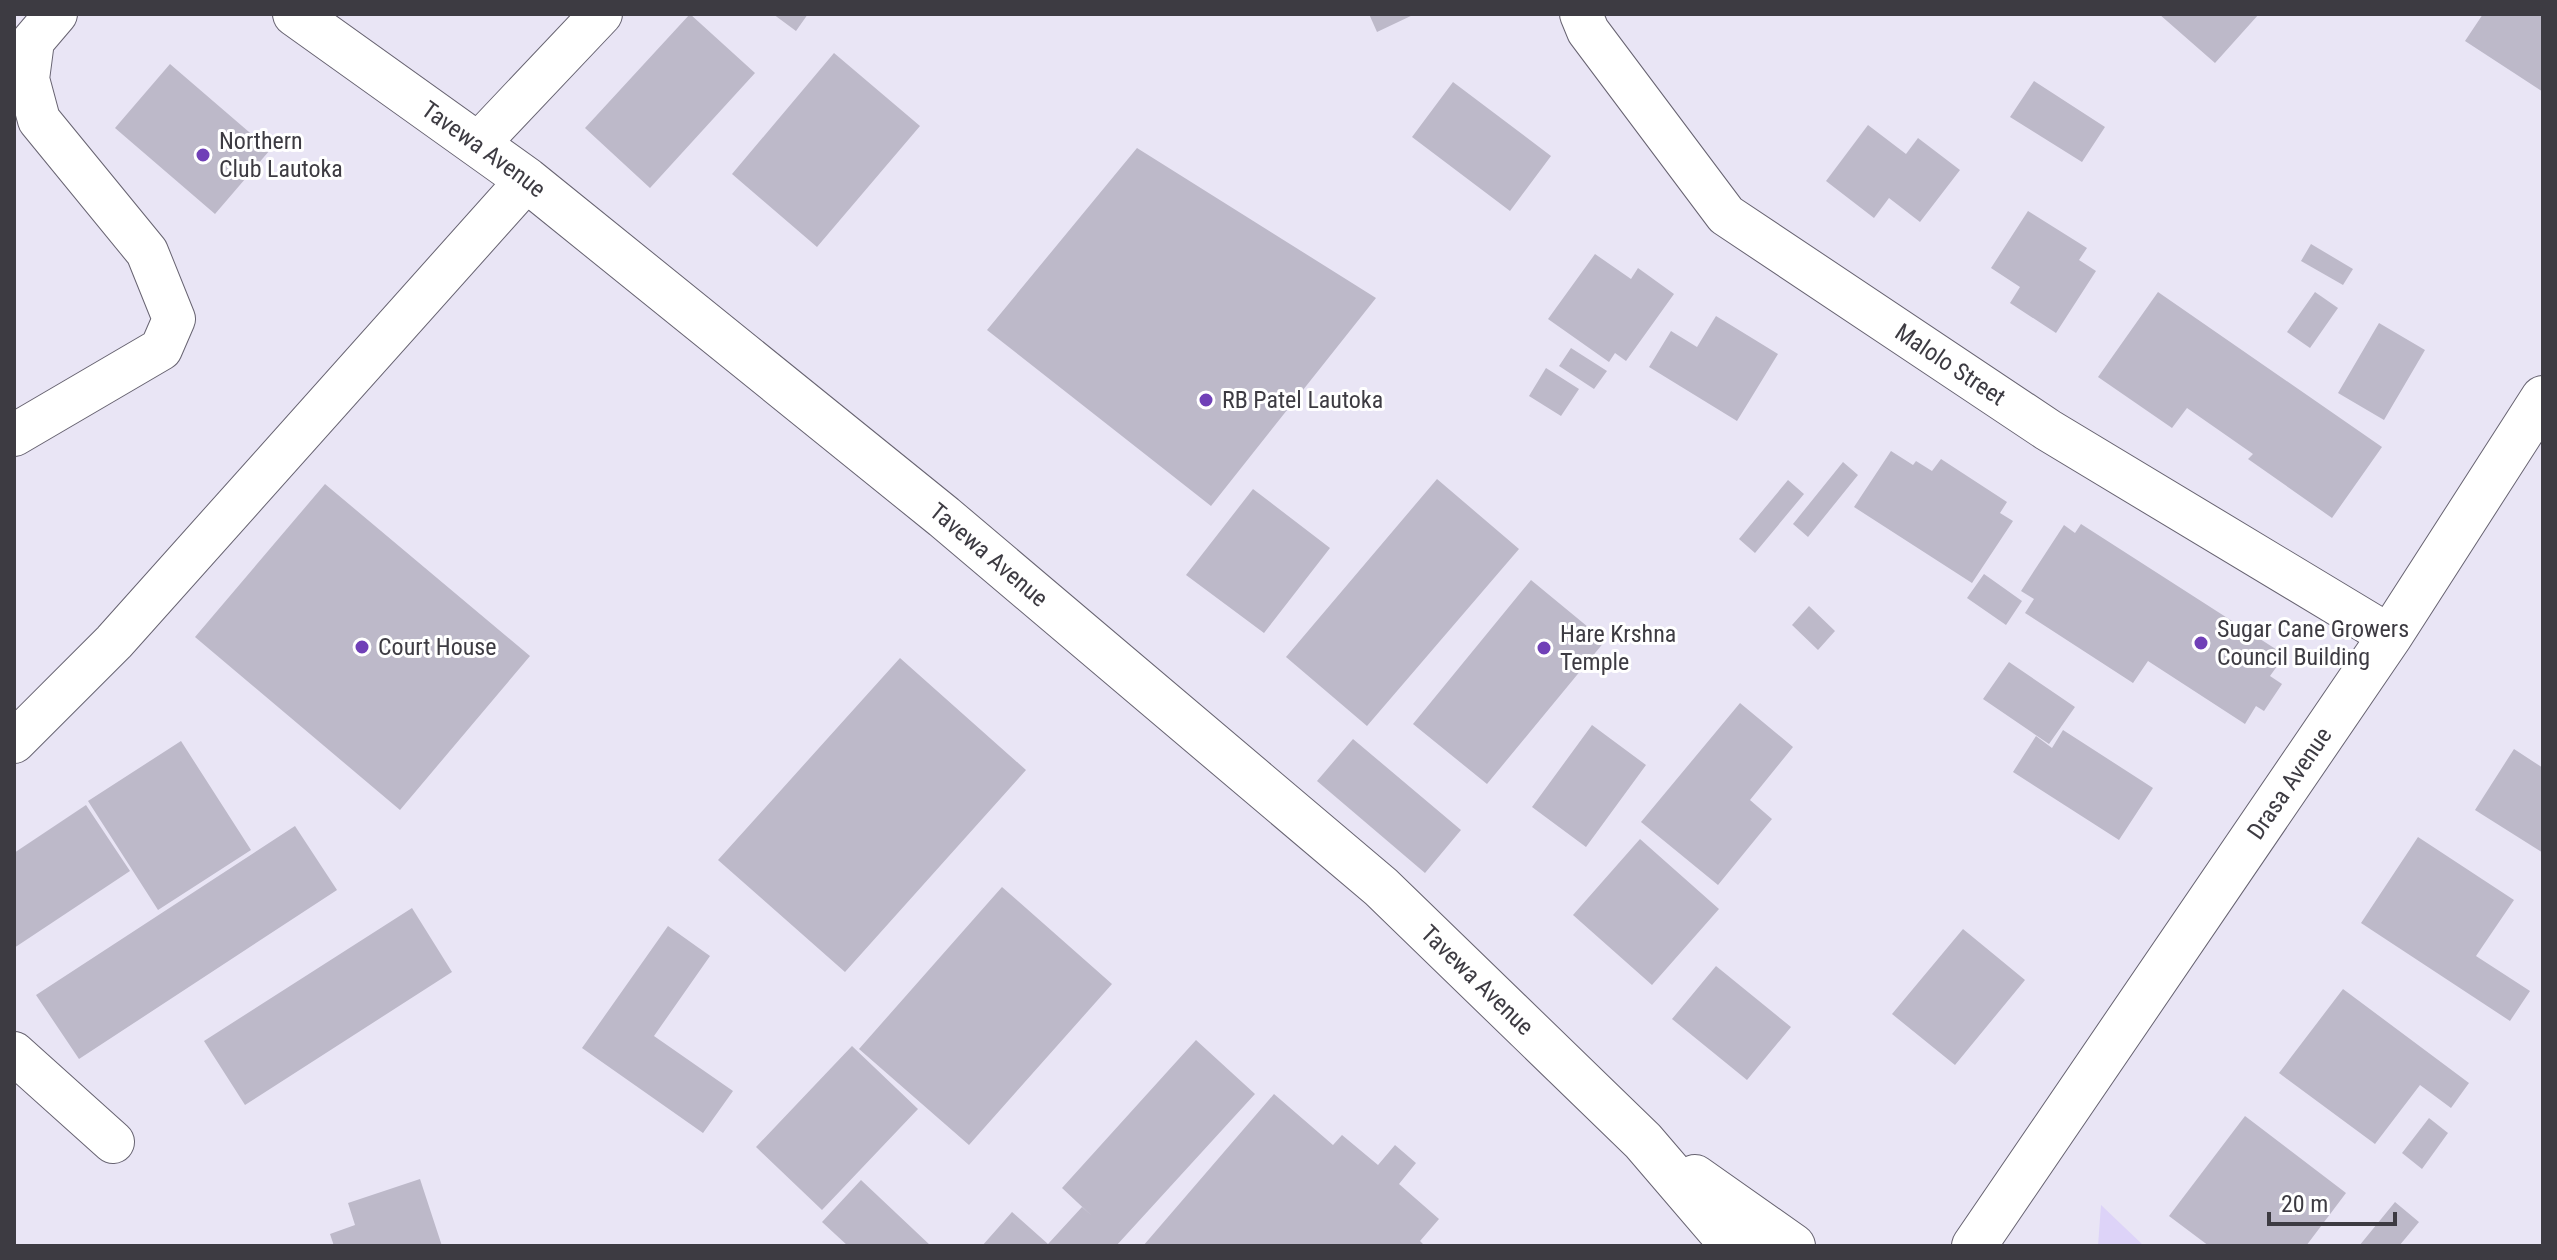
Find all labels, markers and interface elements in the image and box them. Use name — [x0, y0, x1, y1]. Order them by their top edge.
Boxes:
street label: Tavewa Avenue — [416, 95, 551, 203]
place label: Northern Club Lautoka — [219, 127, 343, 183]
marker: Northern Club Lautoka — [194, 146, 212, 164]
street label: Malolo Street — [1890, 318, 2011, 411]
place label: RB Patel Lautoka — [1222, 386, 1383, 414]
marker: RB Patel Lautoka — [1197, 391, 1215, 409]
street label: Tavewa Avenue — [924, 497, 1053, 613]
place label: Sugar Cane Growers Council Building — [2217, 615, 2409, 671]
place label: Hare Krshna Temple — [1560, 620, 1676, 676]
place label: Court House — [378, 633, 497, 661]
marker: Sugar Cane Growers Council Building — [2192, 634, 2210, 652]
marker: Court House — [353, 638, 371, 656]
marker: Hare Krshna Temple — [1535, 639, 1553, 657]
street label: Drasa Avenue — [2242, 722, 2337, 845]
street label: Tavewa Avenue — [1415, 920, 1539, 1041]
scale bar — [2269, 1176, 2395, 1226]
text: 20 m — [2281, 1190, 2328, 1218]

